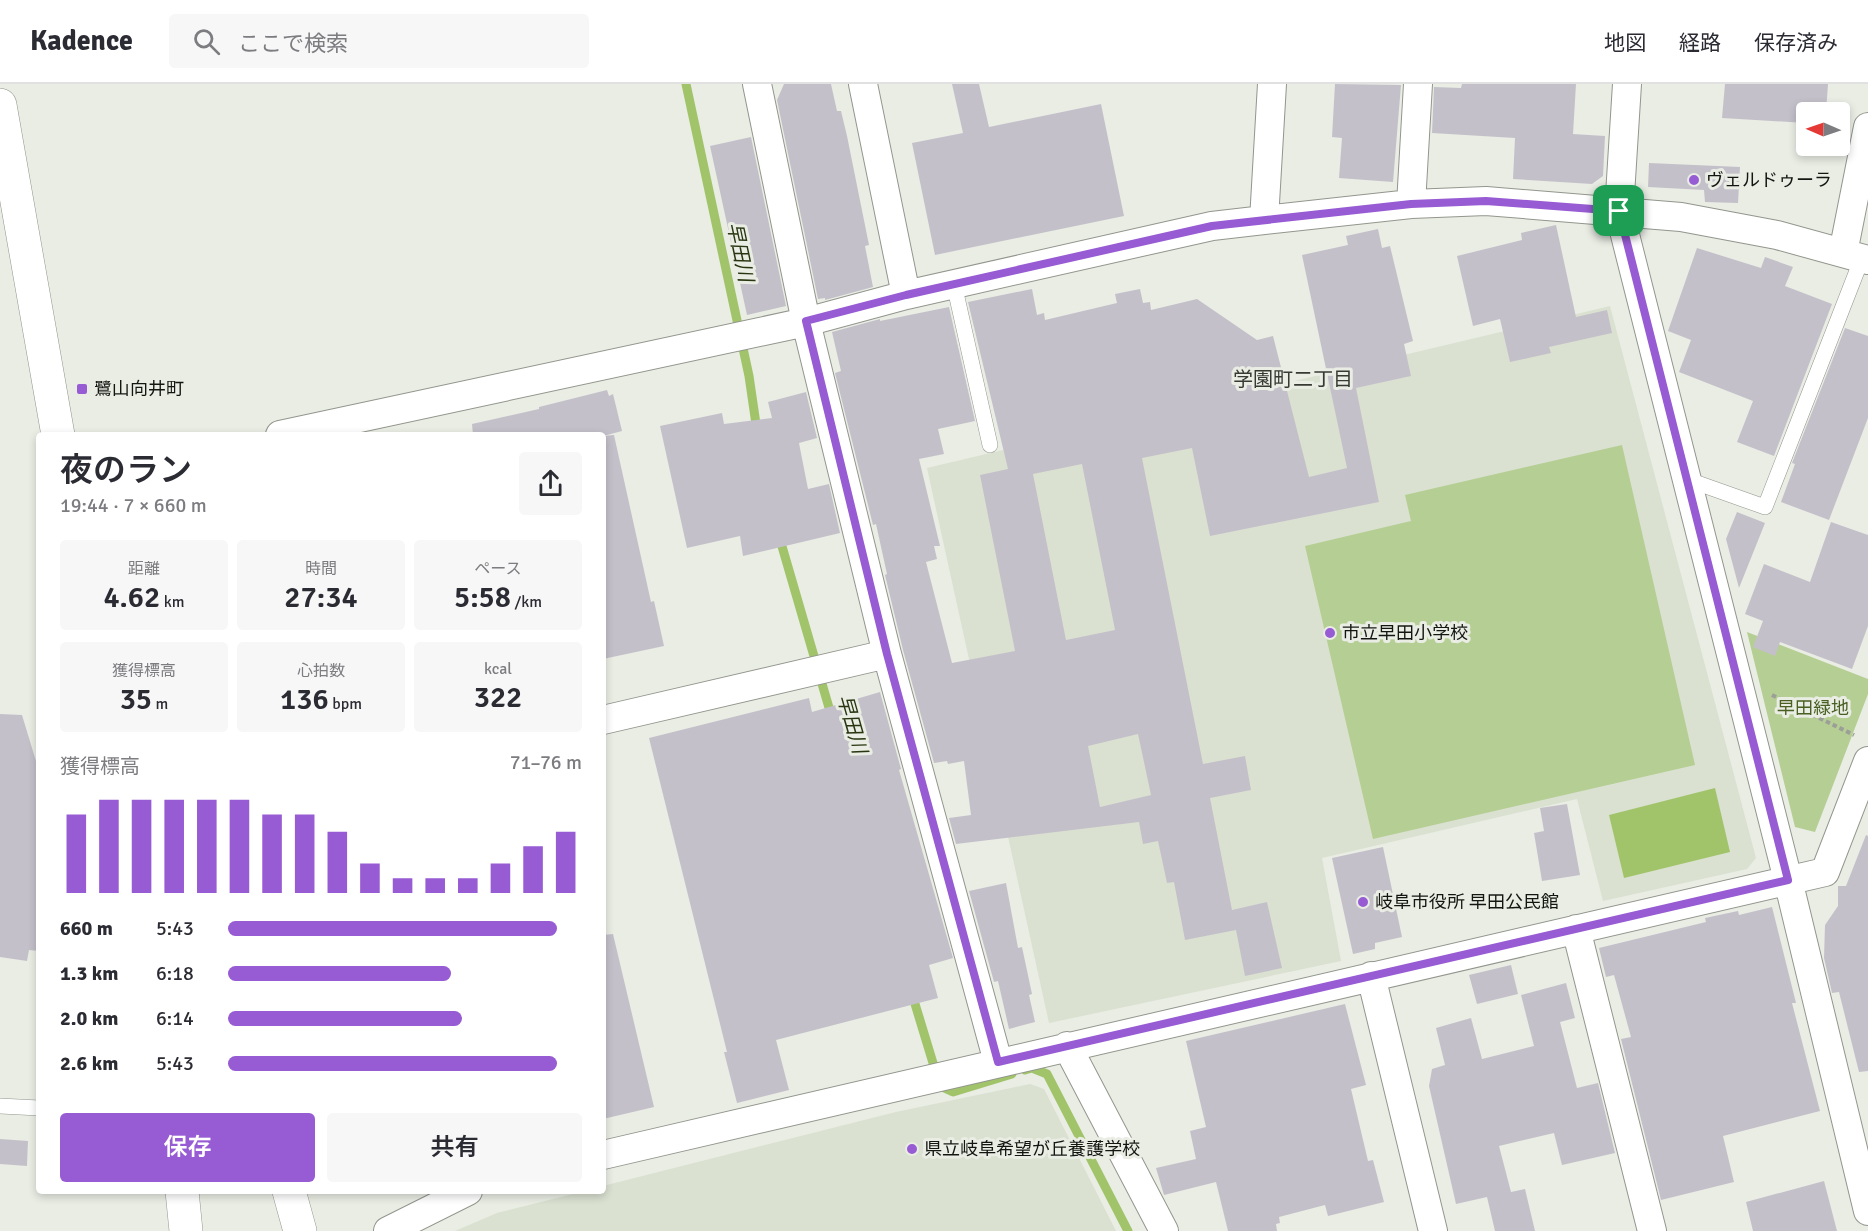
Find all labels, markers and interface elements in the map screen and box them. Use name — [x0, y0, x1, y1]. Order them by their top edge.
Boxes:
search box — [169, 14, 589, 68]
text: Kadence — [30, 24, 133, 58]
icon: search — [190, 25, 223, 58]
text: ここで検索 — [238, 30, 348, 57]
text: 地図 — [1604, 30, 1646, 56]
text: 経路 — [1679, 30, 1721, 56]
text: 保存済み — [1754, 30, 1838, 56]
north arrow — [1796, 102, 1850, 156]
map controls — [1796, 102, 1850, 156]
place label: ヴェルドゥーラ — [1706, 169, 1832, 191]
marker: ヴェルドゥーラ — [1687, 173, 1701, 187]
pin — [1593, 185, 1644, 236]
icon: arrive — [1602, 194, 1635, 227]
water label: 早田川 — [722, 220, 759, 286]
district label: 学園町二丁目 — [1233, 367, 1353, 392]
place label: 鷺山向井町 — [94, 378, 184, 400]
marker: 鷺山向井町 — [75, 382, 89, 396]
text: 夜のラン — [60, 450, 192, 491]
button: share — [519, 452, 582, 515]
text: 19:44 · 7 × 660 m — [60, 493, 207, 518]
text: 距離 — [128, 559, 160, 579]
text: 時間 — [305, 559, 337, 579]
text: ペース — [474, 559, 522, 579]
text: 4.62 — [103, 579, 160, 616]
text: 27:34 — [284, 579, 358, 616]
text: 5:58 — [454, 579, 511, 616]
text: km — [160, 592, 185, 612]
text: /km — [511, 592, 542, 612]
place label: 市立早田小学校 — [1342, 622, 1468, 644]
marker: 市立早田小学校 — [1323, 626, 1337, 640]
text: kcal — [484, 659, 512, 679]
text: 獲得標高 — [112, 661, 176, 681]
text: 心拍数 — [297, 661, 345, 681]
text: 322 — [474, 679, 522, 716]
text: 35 — [120, 681, 152, 718]
text: 136 — [280, 681, 329, 718]
water label: 早田川 — [832, 692, 873, 758]
text: m — [152, 694, 168, 714]
text: bpm — [329, 694, 362, 714]
park label: 早田緑地 — [1777, 697, 1849, 719]
text: 71–76 m — [510, 750, 582, 775]
text: 獲得標高 — [60, 754, 140, 779]
place label: 岐阜市役所 早田公民館 — [1375, 891, 1559, 913]
marker: 岐阜市役所 早田公民館 — [1356, 895, 1370, 909]
text: 660 m — [60, 916, 113, 941]
text: 5:43 — [156, 916, 194, 941]
text: 1.3 km — [60, 961, 118, 986]
text: 6:18 — [156, 961, 194, 986]
text: 2.0 km — [60, 1006, 118, 1031]
text: 6:14 — [156, 1006, 194, 1031]
text: 2.6 km — [60, 1051, 118, 1076]
text: 5:43 — [156, 1051, 194, 1076]
button: 保存 — [60, 1113, 315, 1182]
button: 共有 — [327, 1113, 582, 1182]
place label: 県立岐阜希望が丘養護学校 — [924, 1138, 1140, 1160]
marker: 県立岐阜希望が丘養護学校 — [905, 1142, 919, 1156]

